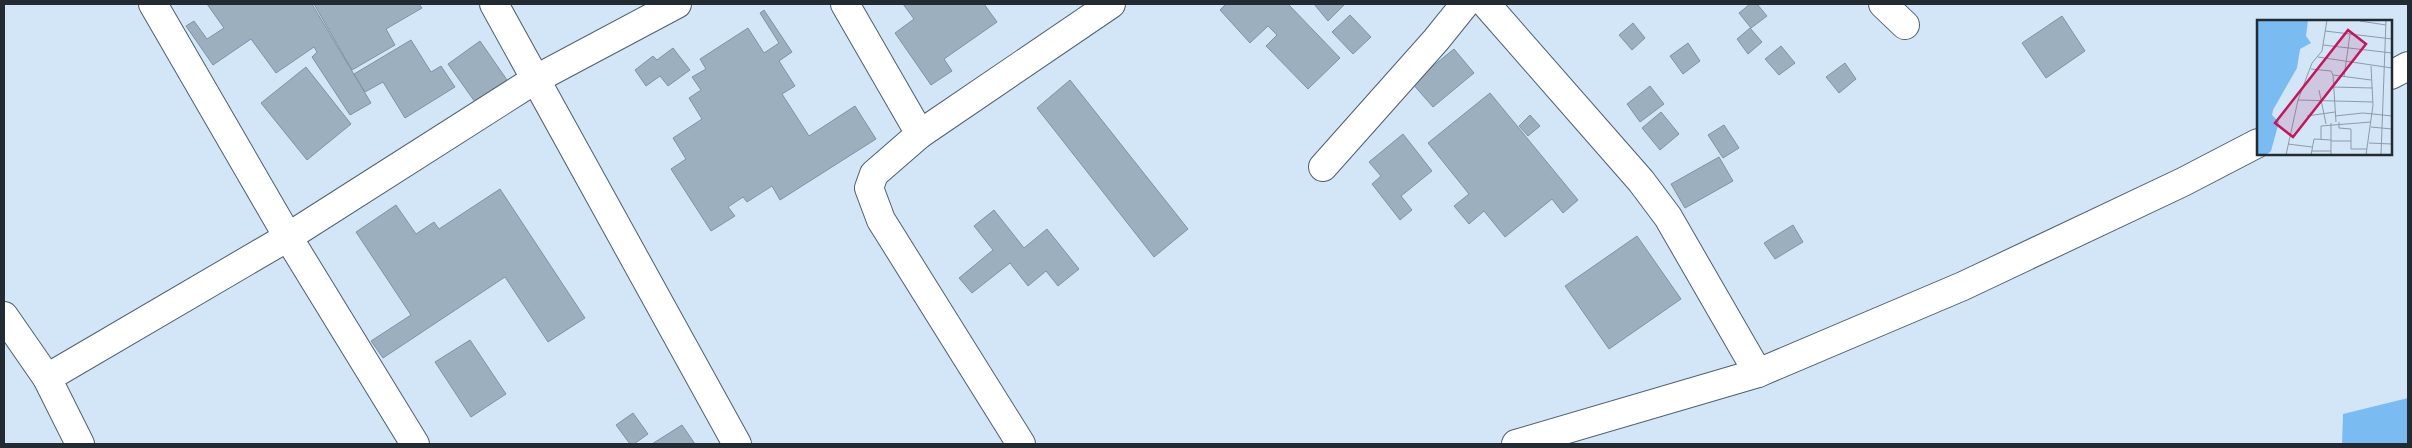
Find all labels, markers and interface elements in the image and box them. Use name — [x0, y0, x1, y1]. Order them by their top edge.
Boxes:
inset map — [2257, 20, 2392, 155]

